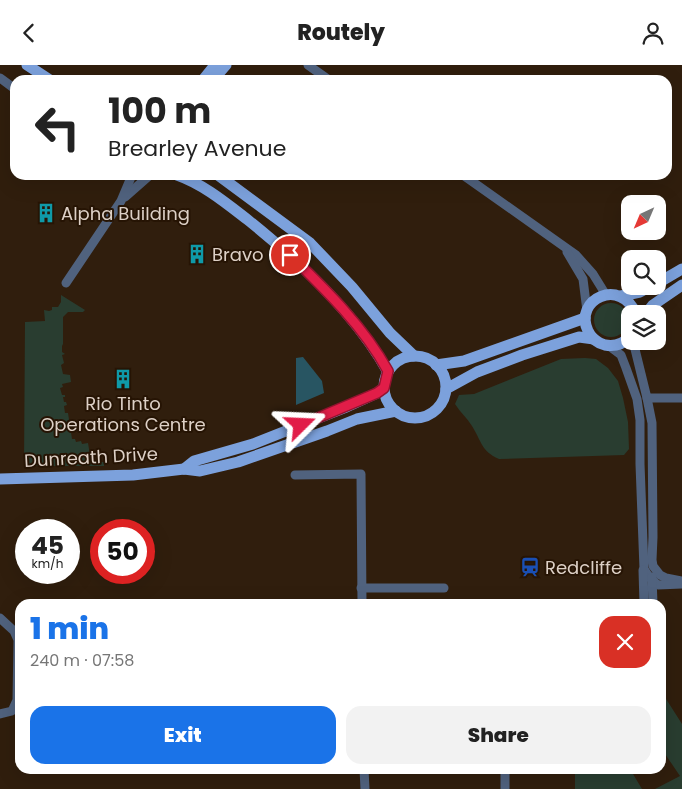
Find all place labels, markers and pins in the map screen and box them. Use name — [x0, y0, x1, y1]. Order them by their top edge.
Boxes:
place label: Alpha Building — [61, 201, 190, 226]
building icon: Alpha Building — [35, 202, 57, 224]
pin — [269, 234, 311, 276]
place label: Bravo — [212, 242, 264, 267]
building icon: Bravo — [186, 243, 208, 265]
building icon: Rio Tinto Operations Centre — [112, 368, 134, 390]
place label: Rio Tinto Operations Centre — [40, 391, 206, 437]
place label: Redcliffe — [545, 555, 622, 580]
station icon: Redcliffe — [519, 556, 541, 578]

